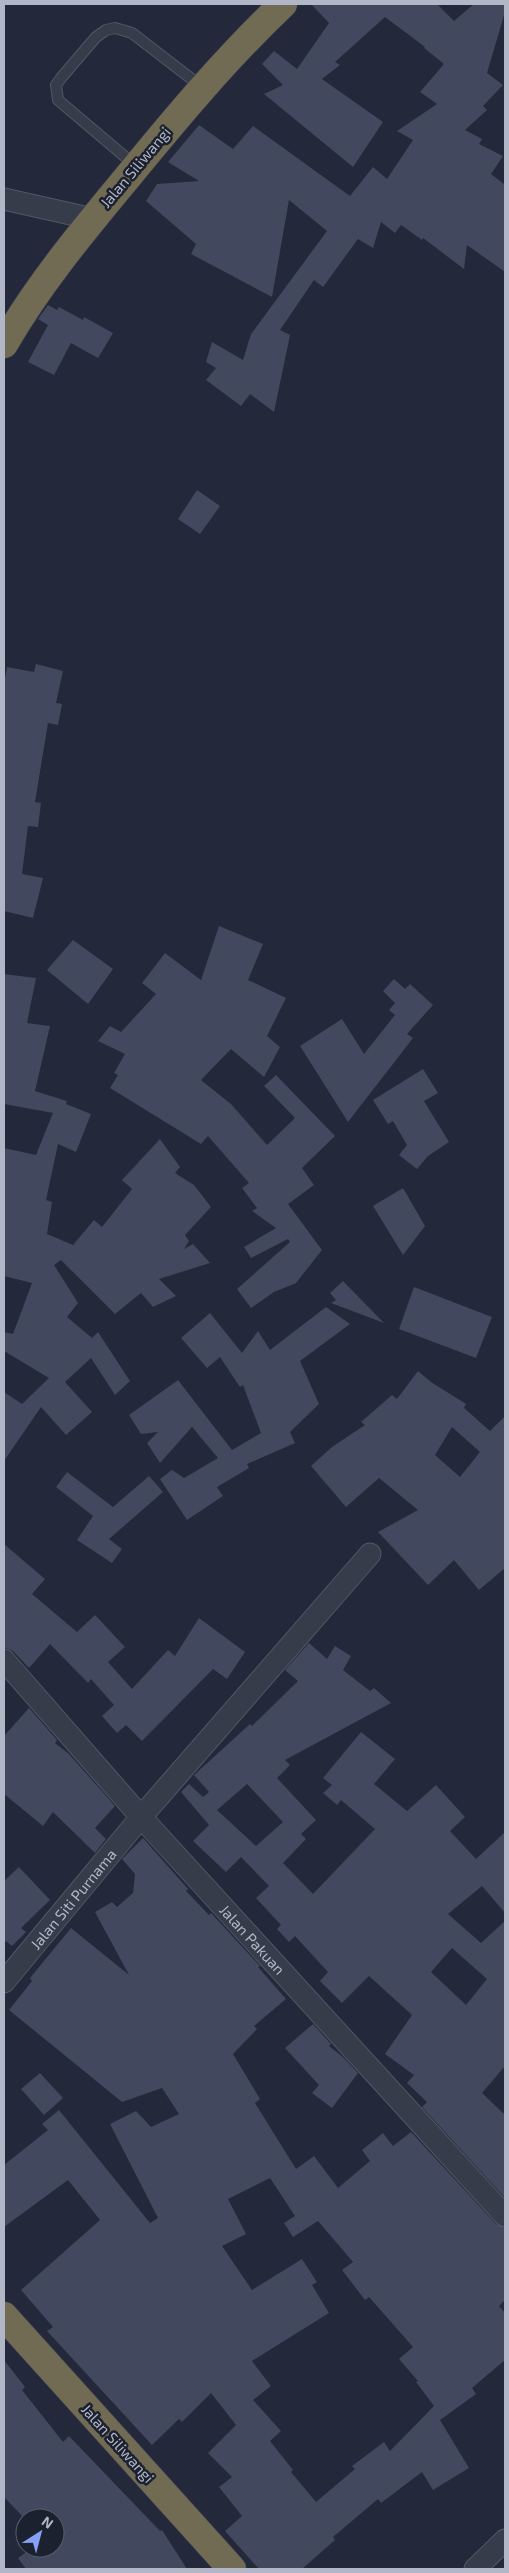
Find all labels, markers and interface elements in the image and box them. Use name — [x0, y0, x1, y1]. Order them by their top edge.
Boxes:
street label: Jalan Siliwangi — [96, 123, 174, 211]
street label: Jalan Siti Purnama — [26, 1845, 120, 1953]
street label: Jalan Pakuan — [216, 1901, 289, 1978]
street label: Jalan Siliwangi — [78, 2400, 158, 2486]
north arrow — [15, 2508, 65, 2558]
text: N — [39, 2512, 57, 2532]

